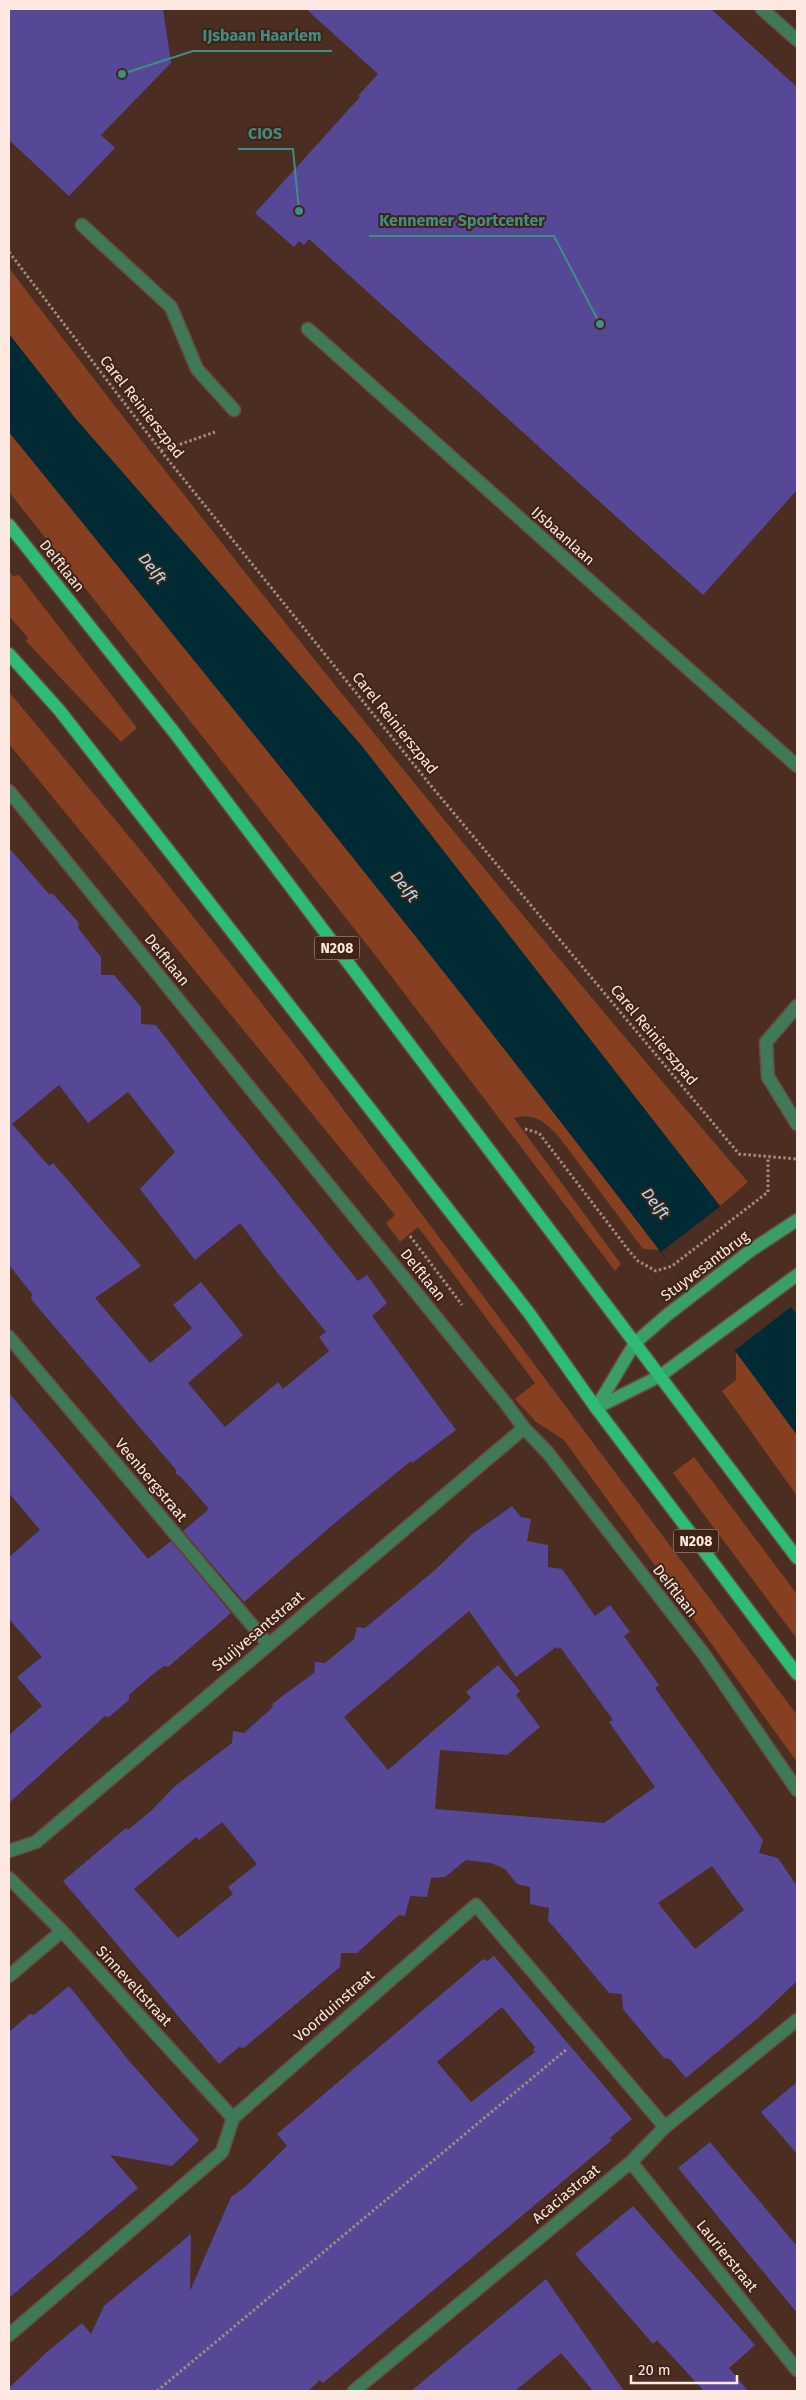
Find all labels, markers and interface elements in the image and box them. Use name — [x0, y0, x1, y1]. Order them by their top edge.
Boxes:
callout: IJsbaan Haarlem — [193, 20, 332, 51]
text: IJsbaan Haarlem — [203, 26, 321, 45]
callout: CIOS — [238, 118, 293, 149]
text: CIOS — [248, 124, 282, 143]
callout: Kennemer Sportcenter — [369, 205, 554, 236]
text: Kennemer Sportcenter — [379, 211, 545, 230]
street label: Carel Reinierszpad — [96, 352, 188, 462]
street label: IJsbaanlaan — [528, 503, 598, 569]
street label: Delftlaan — [36, 536, 88, 596]
water label: Delft — [135, 549, 171, 588]
street label: Carel Reinierszpad — [348, 668, 442, 778]
water label: Delft — [387, 867, 423, 906]
street label: Delftlaan — [141, 930, 193, 990]
road number: N208 — [314, 936, 360, 960]
street label: Carel Reinierszpad — [607, 981, 701, 1089]
water label: Delft — [638, 1184, 674, 1223]
street label: Stuyvesantbrug — [657, 1227, 753, 1305]
street label: Delftlaan — [397, 1245, 449, 1305]
street label: Veenbergstraat — [111, 1435, 191, 1526]
road number: N208 — [674, 1530, 718, 1552]
street label: Delftlaan — [649, 1561, 701, 1621]
street label: Stuijvesantstraat — [208, 1587, 308, 1675]
street label: Sinneveltstraat — [92, 1942, 176, 2030]
street label: Voorduinstraat — [290, 1966, 378, 2046]
street label: Acaciastraat — [529, 2160, 604, 2227]
street label: Laurierstraat — [693, 2216, 762, 2296]
scale bar — [631, 2352, 737, 2384]
text: 20 m — [638, 2361, 671, 2379]

